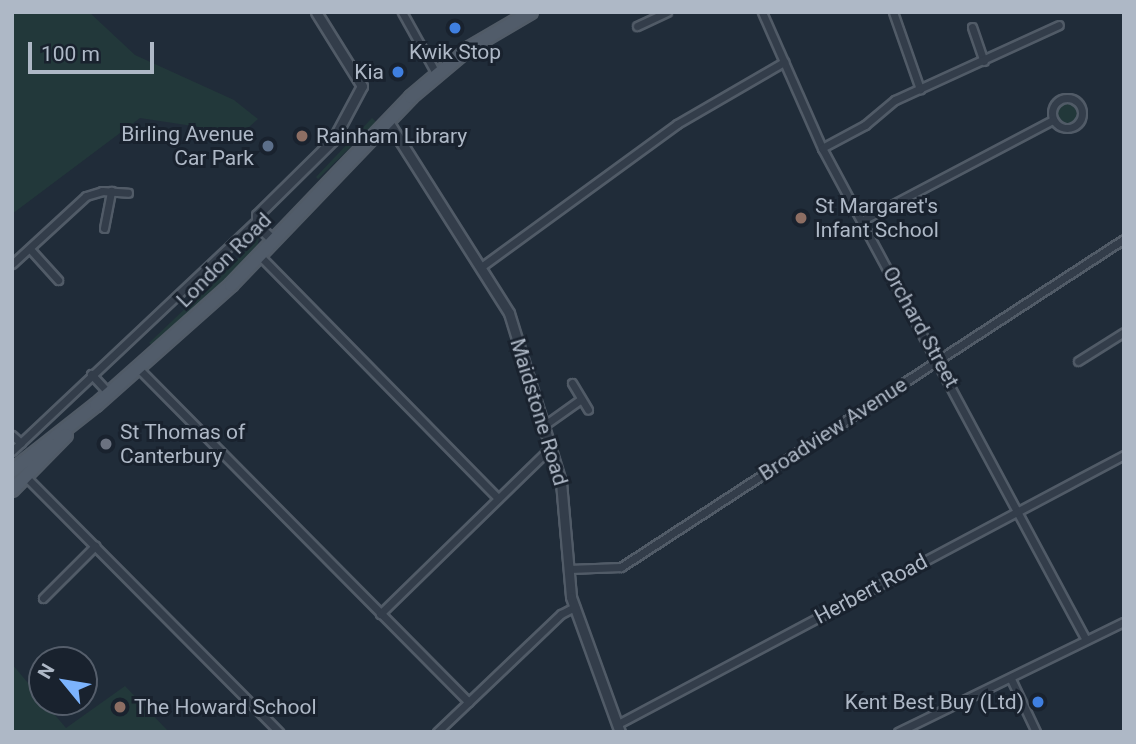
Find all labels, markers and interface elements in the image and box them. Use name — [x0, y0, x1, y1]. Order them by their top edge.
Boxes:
marker: Kwik Stop — [447, 20, 463, 36]
scale bar — [32, 28, 158, 72]
place label: Kwik Stop — [409, 39, 501, 65]
text: 100 m — [41, 42, 100, 66]
place label: Kia — [354, 59, 384, 85]
marker: Kia — [390, 64, 406, 80]
place label: Birling Avenue Car Park — [121, 121, 254, 171]
place label: Rainham Library — [316, 123, 467, 149]
marker: Rainham Library — [294, 128, 310, 144]
marker: Birling Avenue Car Park — [260, 138, 276, 154]
place label: St Margaret's Infant School — [815, 193, 939, 243]
street label: London Road — [171, 207, 277, 313]
marker: St Margaret's Infant School — [793, 210, 809, 226]
street label: Orchard Street — [877, 262, 965, 392]
street label: Maidstone Road — [505, 335, 573, 489]
street label: Broadview Avenue — [754, 372, 912, 486]
place label: St Thomas of Canterbury — [120, 419, 246, 469]
marker: St Thomas of Canterbury — [98, 436, 114, 452]
street label: Herbert Road — [810, 549, 932, 629]
north arrow — [28, 646, 98, 716]
text: N — [33, 660, 59, 683]
place label: Kent Best Buy (Ltd) — [845, 689, 1024, 715]
place label: The Howard School — [134, 694, 317, 720]
marker: Kent Best Buy (Ltd) — [1030, 694, 1046, 710]
marker: The Howard School — [112, 699, 128, 715]

